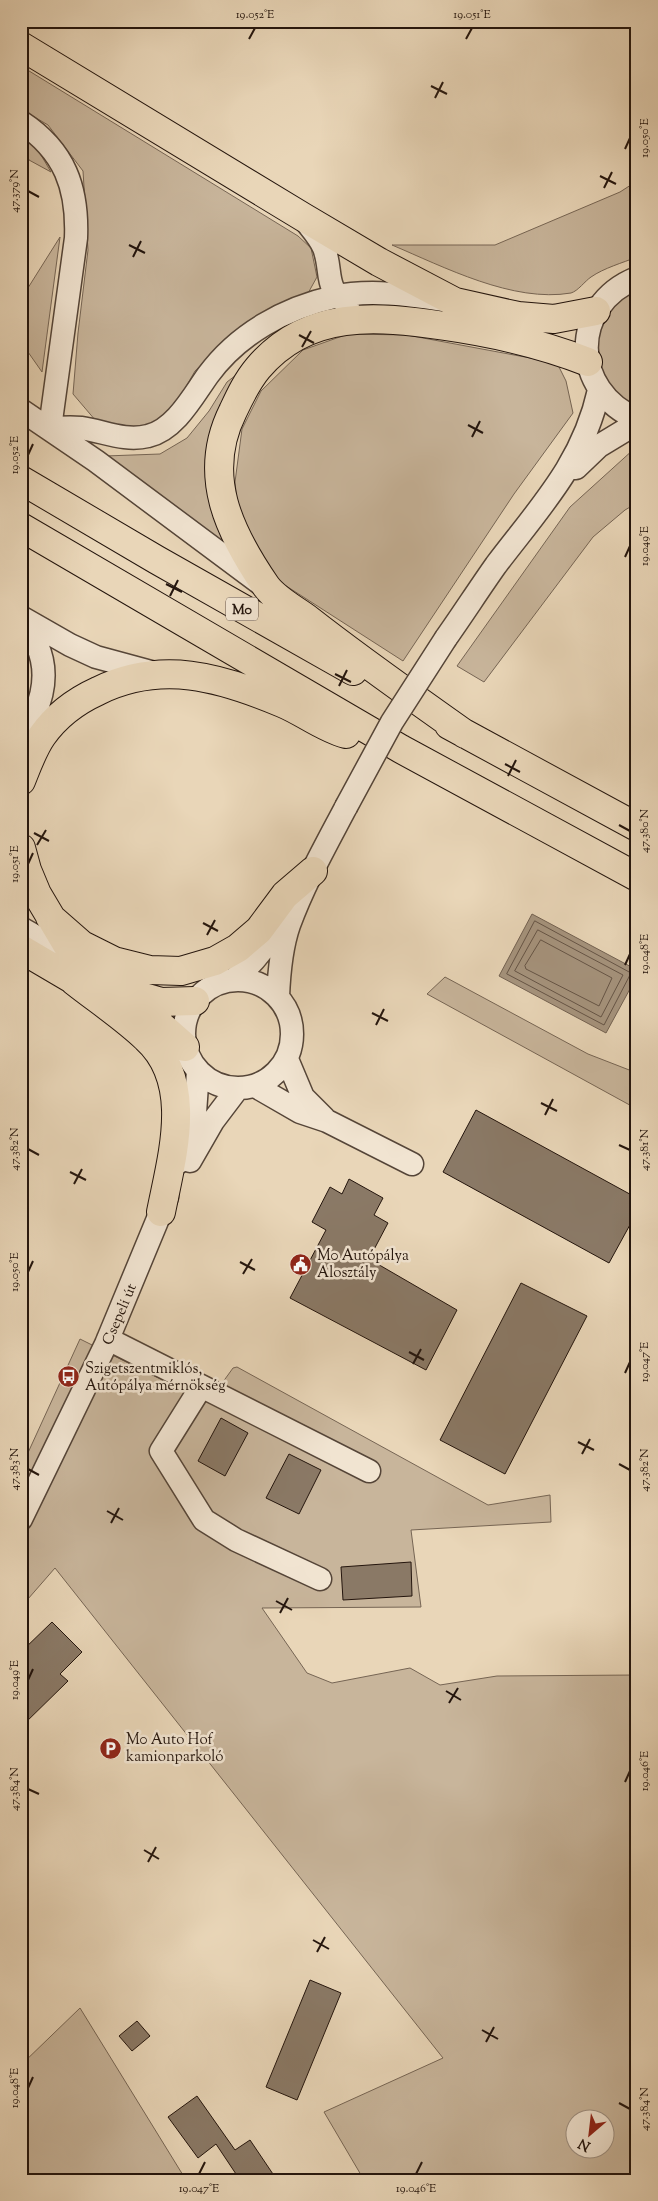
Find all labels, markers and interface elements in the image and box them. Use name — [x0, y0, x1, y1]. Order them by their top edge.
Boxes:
text: 19.052°E — [236, 6, 275, 24]
text: 19.051°E — [453, 6, 491, 24]
text: 19.050°E — [636, 118, 654, 158]
text: 47.379°N — [6, 169, 24, 213]
text: 19.052°E — [6, 435, 24, 474]
text: 19.049°E — [636, 525, 654, 566]
road number: M0 — [226, 598, 258, 620]
text: 47.380°N — [636, 808, 654, 853]
text: 19.051°E — [6, 845, 24, 883]
text: 19.048°E — [636, 933, 654, 974]
text: 47.382°N — [6, 1127, 24, 1171]
text: 47.381°N — [636, 1129, 654, 1171]
place label: M0 Autópálya Alosztály — [317, 1246, 409, 1284]
text: 19.050°E — [6, 1252, 24, 1292]
public building icon: M0 Autópálya Alosztály — [289, 1252, 313, 1276]
street label: Csepeli út — [98, 1280, 143, 1349]
text: 19.047°E — [636, 1341, 654, 1382]
place label: Szigetszentmiklós, Autópálya mérnökség — [85, 1359, 225, 1397]
bus stop icon: Szigetszentmiklós, Autópálya mérnökség — [57, 1365, 81, 1389]
text: 47.383°N — [6, 1447, 24, 1490]
text: 47.382°N — [636, 1448, 654, 1492]
text: 19.049°E — [6, 1659, 24, 1700]
place label: M0 Auto Hof kamionparkoló — [126, 1730, 223, 1768]
parking icon: M0 Auto Hof kamionparkoló — [98, 1736, 122, 1760]
text: 19.046°E — [636, 1750, 654, 1791]
text: 47.384°N — [6, 1767, 24, 1811]
text: 19.048°E — [6, 2067, 24, 2108]
text: 47.384°N — [636, 2087, 654, 2131]
north arrow — [566, 2108, 616, 2158]
text: N — [575, 2132, 594, 2155]
text: 19.047°E — [179, 2180, 220, 2198]
text: 19.046°E — [396, 2180, 437, 2198]

